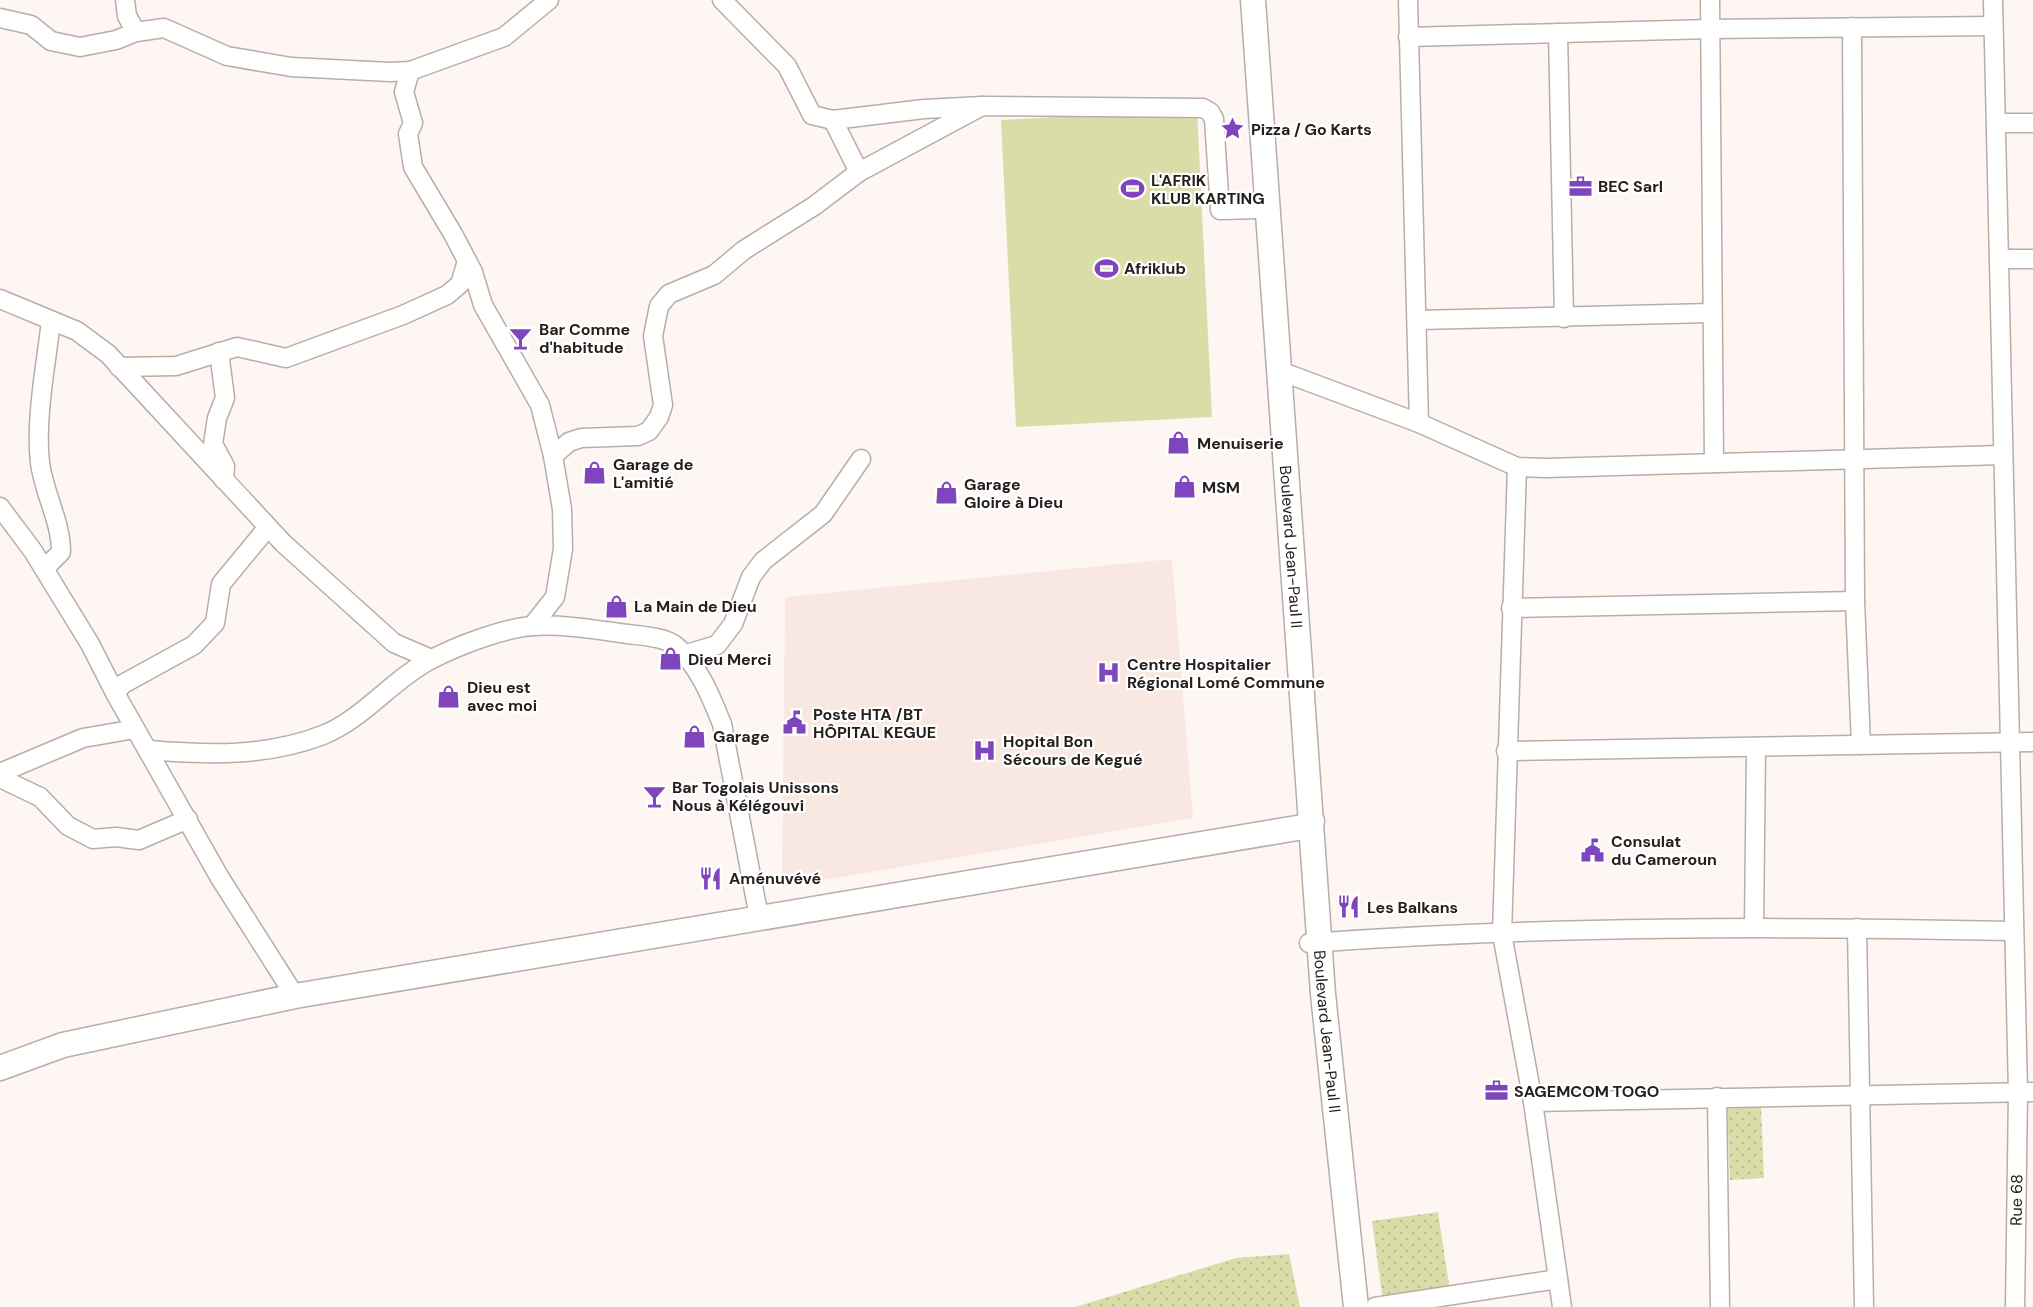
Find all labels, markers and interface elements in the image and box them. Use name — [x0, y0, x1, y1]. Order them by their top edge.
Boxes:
place icon: Pizza / Go Karts — [1220, 116, 1246, 142]
place label: Pizza / Go Karts — [1251, 119, 1372, 140]
place label: L'AFRIK KLUB KARTING — [1151, 170, 1265, 209]
office icon: BEC Sarl — [1567, 173, 1593, 199]
sports icon: L'AFRIK KLUB KARTING — [1120, 176, 1146, 202]
place label: BEC Sarl — [1598, 176, 1663, 197]
sports icon: Afriklub — [1093, 255, 1119, 281]
place label: Afriklub — [1124, 258, 1186, 279]
place label: Bar Comme d'habitude — [539, 319, 630, 358]
bar icon: Bar Comme d'habitude — [508, 325, 534, 351]
shop icon: Menuiserie — [1166, 430, 1192, 456]
place label: Menuiserie — [1197, 433, 1284, 454]
place label: Garage de L'amitié — [613, 454, 693, 493]
shop icon: Garage de L'amitié — [582, 460, 608, 486]
street label: Boulevard Jean-Paul II — [1275, 465, 1307, 629]
place label: Garage Gloire à Dieu — [964, 474, 1063, 513]
shop icon: MSM — [1171, 474, 1197, 500]
place label: MSM — [1202, 477, 1240, 498]
shop icon: Garage Gloire à Dieu — [933, 480, 959, 506]
shop icon: La Main de Dieu — [603, 593, 629, 619]
place label: La Main de Dieu — [634, 596, 757, 617]
shop icon: Dieu Merci — [657, 646, 683, 672]
place label: Dieu Merci — [688, 649, 771, 670]
place label: Centre Hospitalier Régional Lomé Commune — [1127, 654, 1325, 693]
hospital icon: Centre Hospitalier Régional Lomé Commune — [1096, 660, 1122, 686]
place label: Dieu est avec moi — [467, 677, 537, 716]
shop icon: Dieu est avec moi — [436, 683, 462, 709]
place label: Poste HTA /BT HÔPITAL KEGUE — [813, 704, 936, 743]
public building icon: Poste HTA /BT HÔPITAL KEGUE — [782, 710, 808, 736]
shop icon: Garage — [682, 723, 708, 749]
place label: Garage — [713, 726, 770, 747]
place label: Hopital Bon Sécours de Kegué — [1003, 731, 1143, 770]
hospital icon: Hopital Bon Sécours de Kegué — [972, 737, 998, 763]
place label: Bar Togolais Unissons Nous à Kélégouvi — [672, 777, 839, 816]
bar icon: Bar Togolais Unissons Nous à Kélégouvi — [641, 783, 667, 809]
place label: Consulat du Cameroun — [1611, 831, 1717, 870]
public building icon: Consulat du Cameroun — [1580, 837, 1606, 863]
restaurant icon: Aménuvévé — [698, 865, 724, 891]
place label: Aménuvévé — [729, 868, 821, 889]
restaurant icon: Les Balkans — [1336, 894, 1362, 920]
place label: Les Balkans — [1367, 897, 1458, 918]
street label: Boulevard Jean-Paul II — [1309, 949, 1345, 1114]
office icon: SAGEMCOM TOGO — [1483, 1078, 1509, 1104]
place label: SAGEMCOM TOGO — [1514, 1081, 1659, 1102]
street label: Rue 68 — [2006, 1174, 2027, 1226]

